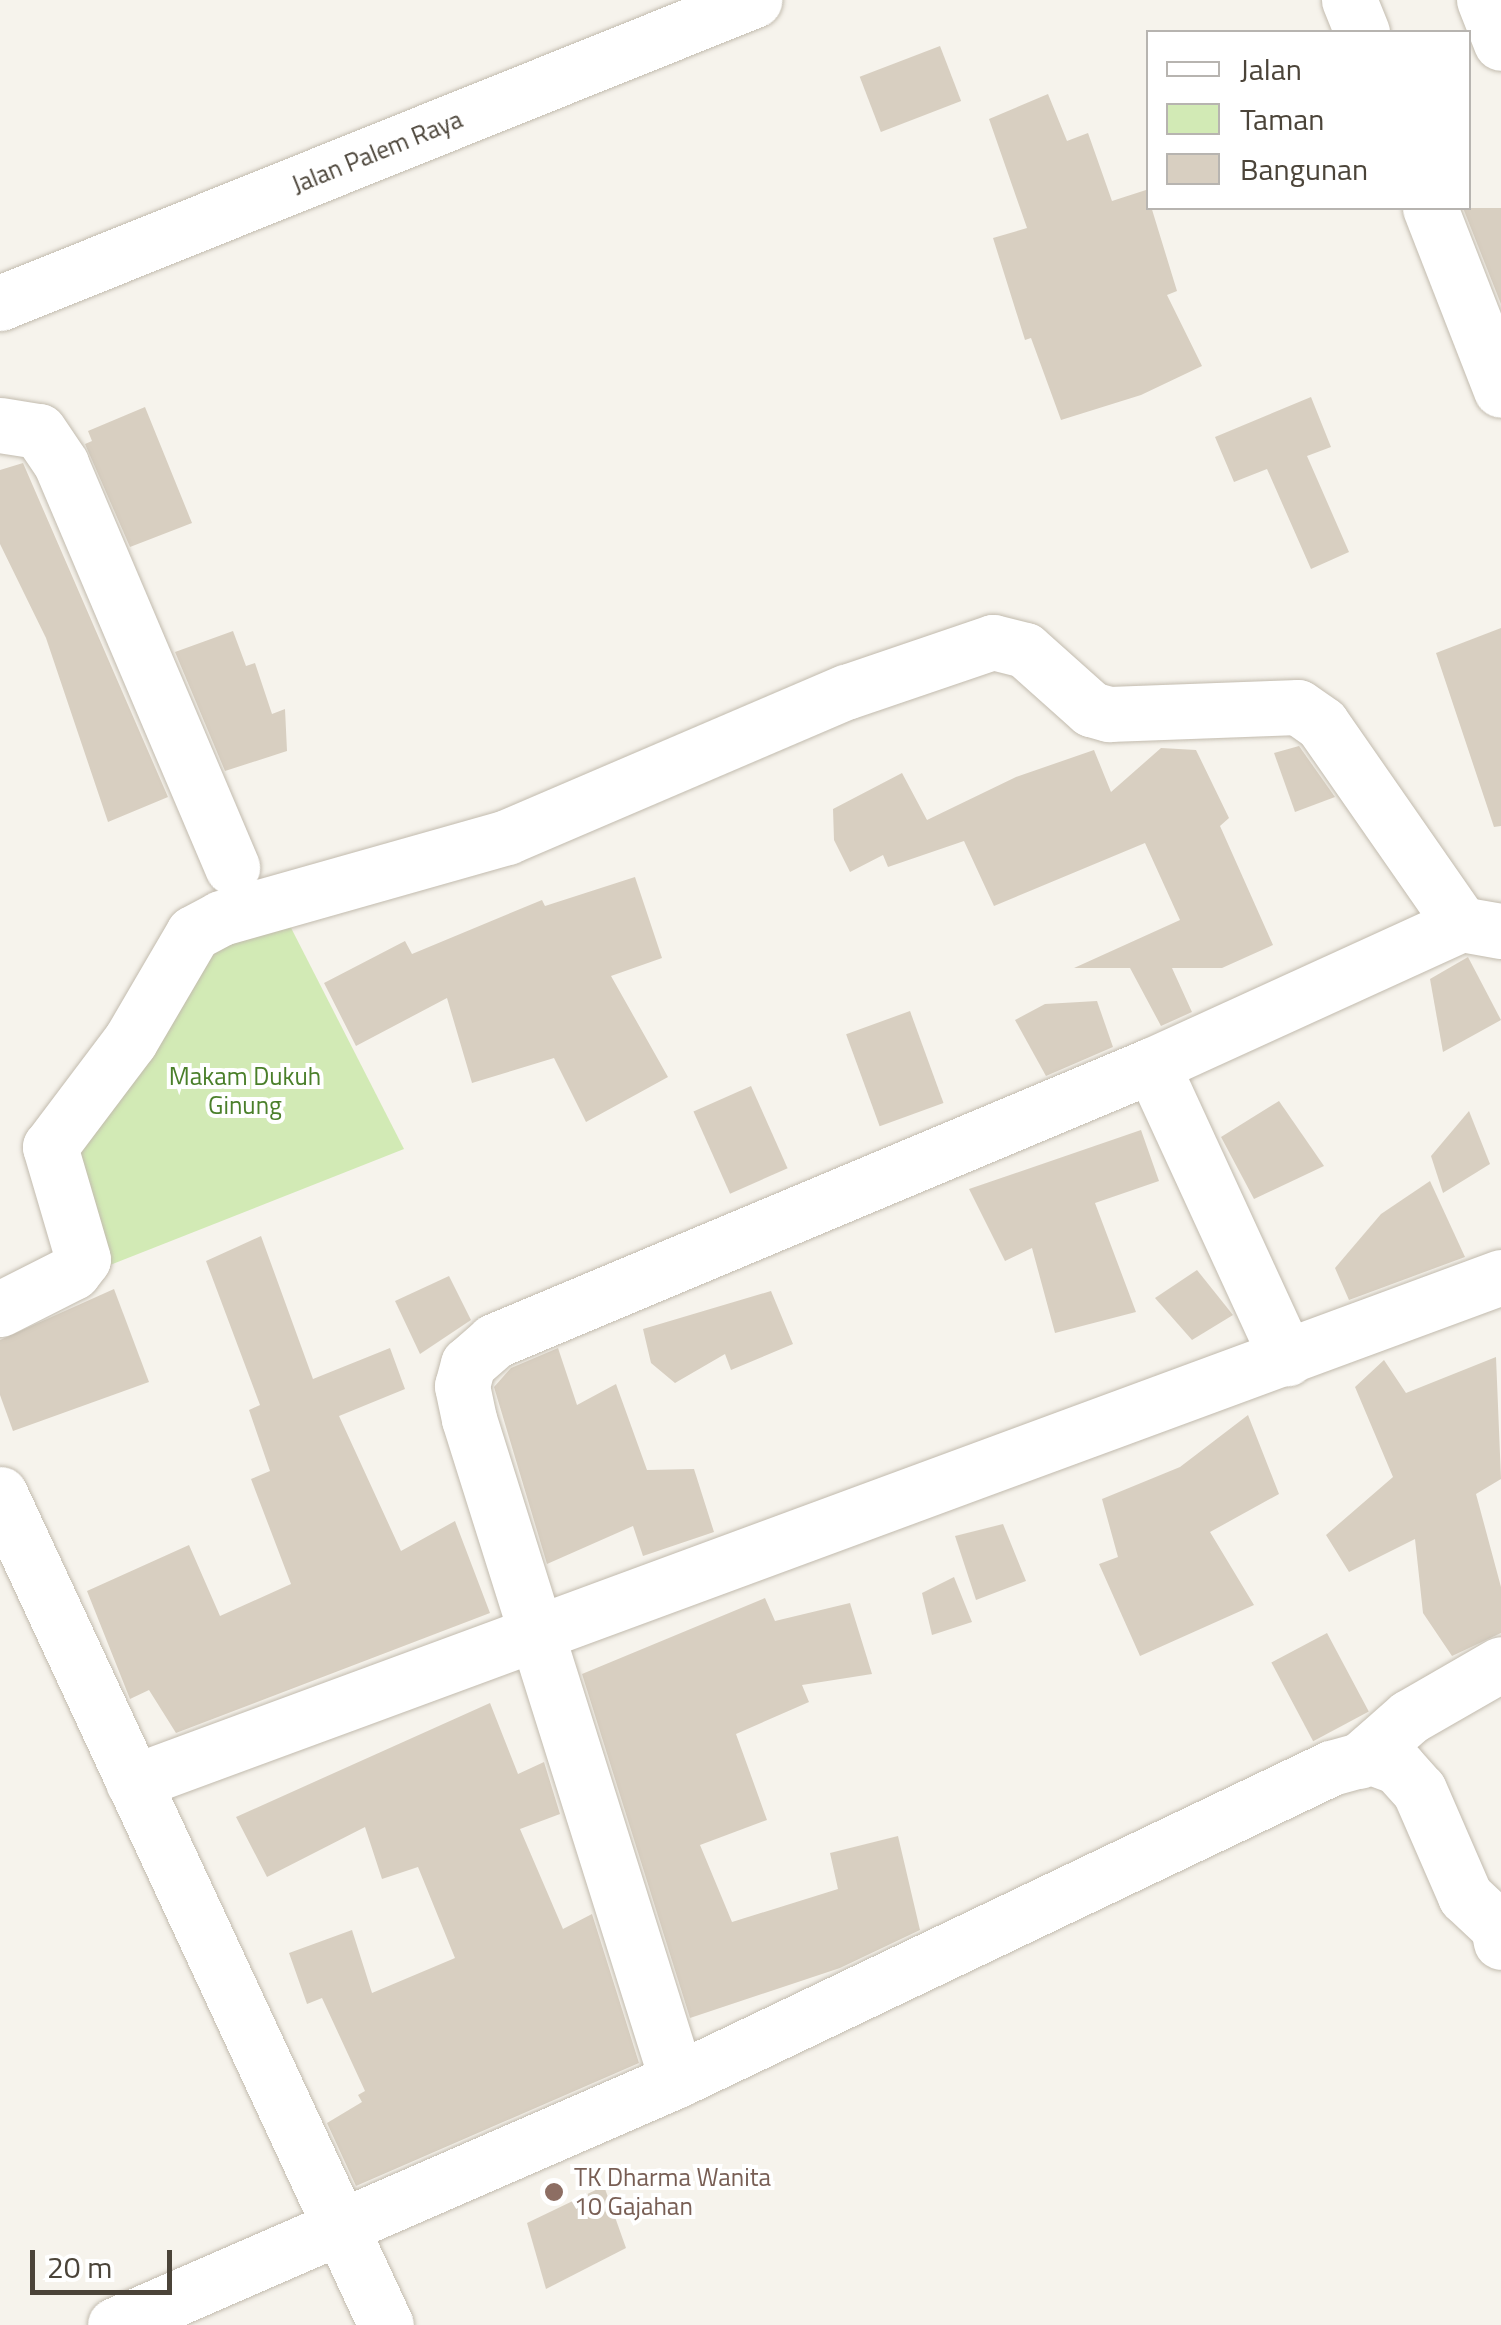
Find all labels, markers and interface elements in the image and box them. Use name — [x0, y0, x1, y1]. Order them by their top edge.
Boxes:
legend — [1146, 30, 1471, 210]
text: Jalan — [1240, 46, 1302, 92]
text: Taman — [1240, 96, 1324, 142]
street label: Jalan Palem Raya — [287, 104, 467, 200]
text: Bangunan — [1240, 146, 1368, 192]
park label: Makam Dukuh Ginung — [169, 1062, 321, 1121]
place label: TK Dharma Wanita 10 Gajahan — [574, 2163, 771, 2222]
marker: TK Dharma Wanita 10 Gajahan — [543, 2181, 565, 2203]
scale bar — [35, 2230, 178, 2292]
text: 20 m — [47, 2244, 112, 2290]

